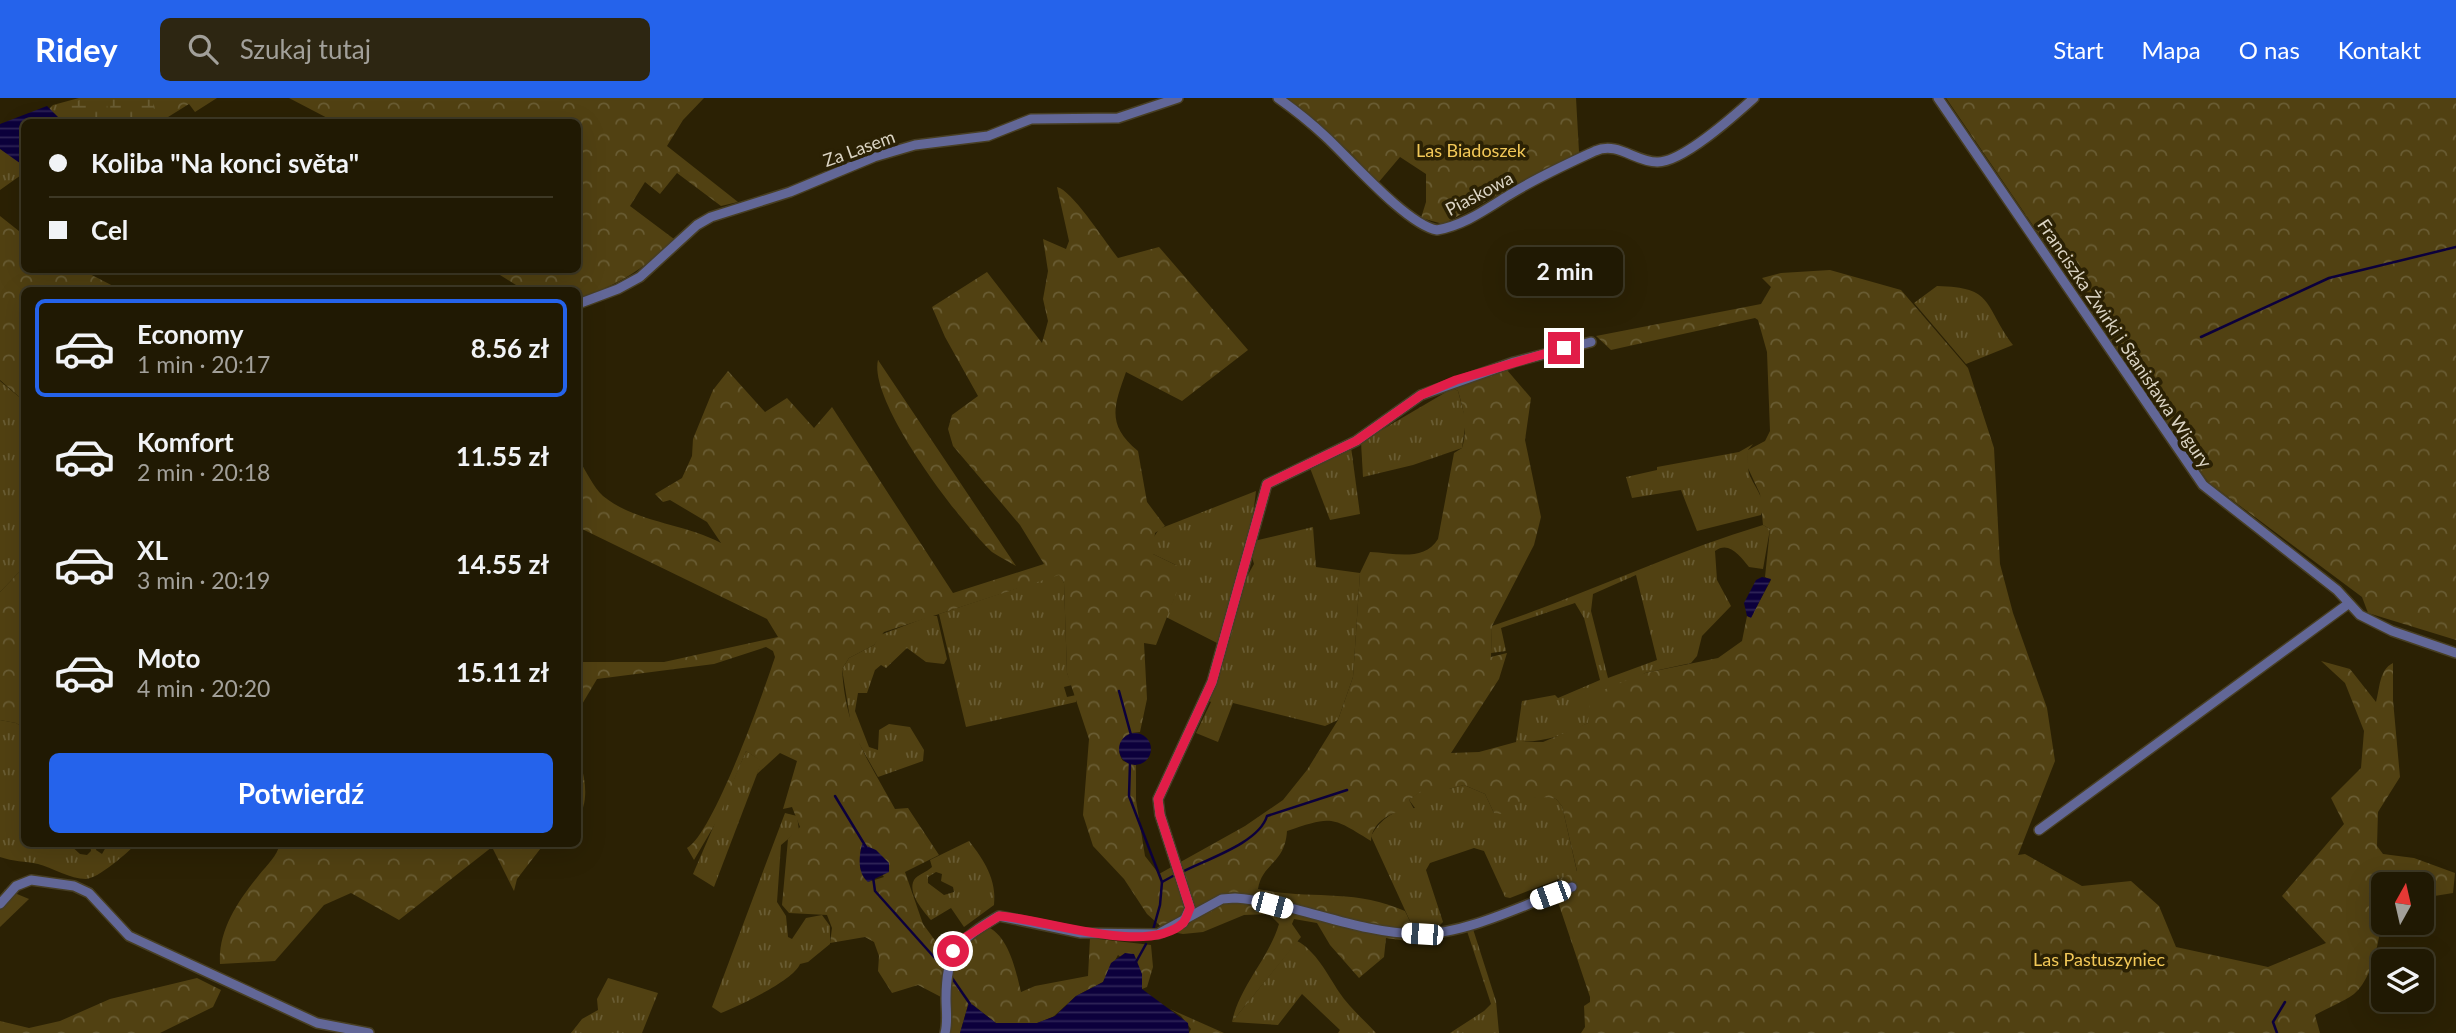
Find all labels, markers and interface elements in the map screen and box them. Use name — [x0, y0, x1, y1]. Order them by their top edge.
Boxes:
search box — [160, 18, 650, 81]
text: Ridey — [35, 29, 118, 69]
icon: search — [184, 30, 222, 68]
text: Szukaj tutaj — [240, 33, 371, 65]
text: Start — [2053, 35, 2104, 64]
text: Mapa — [2142, 35, 2201, 64]
text: O nas — [2239, 35, 2300, 64]
text: Kontakt — [2338, 35, 2421, 64]
street label: Za Lasem — [820, 125, 898, 171]
park label: Las Biadoszek — [1416, 139, 1527, 161]
text: Koliba "Na konci světa" — [91, 147, 359, 179]
street label: Piaskowa — [1441, 166, 1517, 220]
text: Cel — [91, 214, 128, 246]
street label: Franciszka Żwirki i Stanisława Wigury — [2033, 214, 2217, 472]
callout: 2 min — [1506, 246, 1622, 296]
text: 2 min — [1536, 257, 1594, 285]
icon: car — [53, 317, 116, 380]
text: Economy — [137, 318, 243, 350]
text: 8.56 zł — [471, 332, 549, 364]
route end — [1548, 332, 1580, 364]
text: 1 min · 20:17 — [137, 350, 270, 378]
icon: car — [53, 425, 116, 488]
text: Komfort — [137, 426, 234, 458]
text: 11.55 zł — [456, 440, 549, 472]
text: 2 min · 20:18 — [137, 458, 270, 486]
icon: car — [53, 533, 116, 596]
text: XL — [137, 534, 168, 566]
text: 14.55 zł — [456, 548, 549, 580]
text: 3 min · 20:19 — [137, 566, 270, 594]
icon: car — [53, 641, 116, 704]
text: Moto — [137, 642, 200, 674]
text: 15.11 zł — [456, 656, 549, 688]
text: 4 min · 20:20 — [137, 674, 270, 702]
button: Potwierdź — [49, 753, 553, 833]
north arrow — [2371, 872, 2434, 934]
map controls — [2371, 872, 2434, 1012]
car — [1527, 878, 1574, 912]
car — [1249, 889, 1296, 921]
car — [1401, 922, 1444, 946]
route start — [937, 935, 969, 967]
park label: Las Pastuszyniec — [2033, 948, 2165, 970]
button: layers — [2371, 949, 2434, 1012]

